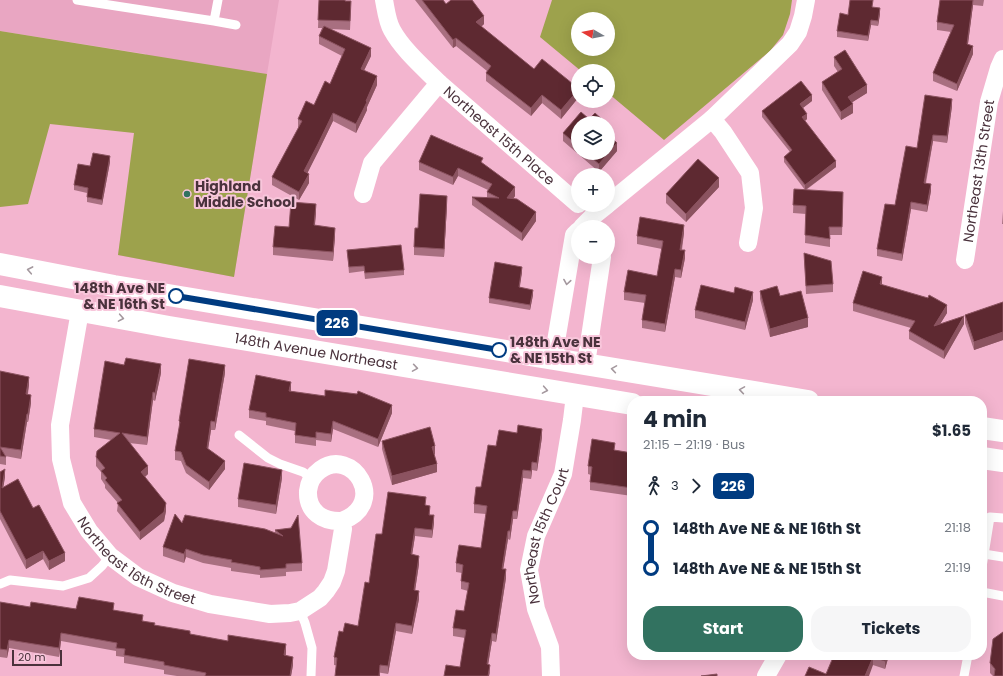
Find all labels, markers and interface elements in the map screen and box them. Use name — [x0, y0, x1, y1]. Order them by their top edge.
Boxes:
north arrow — [571, 12, 615, 56]
map controls — [571, 12, 615, 264]
button: locate — [571, 64, 615, 108]
street label: Northeast 15th Place — [439, 81, 560, 190]
street label: Northeast 13th Street — [958, 98, 999, 244]
button: layers — [571, 116, 615, 160]
button: + — [571, 168, 615, 212]
place label: Highland Middle School — [195, 176, 295, 212]
marker: Highland Middle School — [182, 189, 192, 199]
button: − — [571, 220, 615, 264]
one-way arrow — [27, 267, 33, 275]
place label: 148th Ave NE & NE 16th St — [74, 278, 165, 314]
one-way arrow — [563, 279, 571, 285]
marker: 148th Ave NE & NE 16th St — [168, 288, 184, 304]
line badge: 226 — [314, 310, 360, 336]
text: 226 — [325, 313, 349, 333]
one-way arrow — [118, 314, 124, 322]
street label: 148th Avenue Northeast — [233, 328, 399, 375]
place label: 148th Ave NE & NE 15th St — [510, 332, 601, 368]
marker: 148th Ave NE & NE 15th St — [491, 342, 507, 358]
one-way arrow — [412, 363, 418, 372]
one-way arrow — [611, 365, 617, 374]
one-way arrow — [542, 385, 548, 394]
one-way arrow — [739, 386, 745, 395]
text: 4 min — [643, 404, 707, 435]
text: $1.65 — [932, 420, 971, 441]
text: 21:15 – 21:19 · Bus — [643, 435, 745, 454]
street label: Northeast 15th Court — [519, 467, 574, 606]
icon: walk — [643, 475, 665, 497]
icon: forward — [685, 475, 707, 497]
text: 3 — [671, 476, 679, 495]
text: 226 — [721, 476, 746, 496]
street label: Northeast 16th Street — [73, 513, 198, 609]
text: 148th Ave NE & NE 16th St — [673, 518, 861, 539]
text: 21:18 — [944, 518, 971, 537]
text: 148th Ave NE & NE 15th St — [673, 558, 861, 579]
text: 21:19 — [944, 558, 971, 577]
button: Start — [643, 606, 803, 652]
button: Tickets — [811, 606, 971, 652]
scale bar — [12, 648, 62, 667]
text: 20 m — [18, 649, 46, 665]

